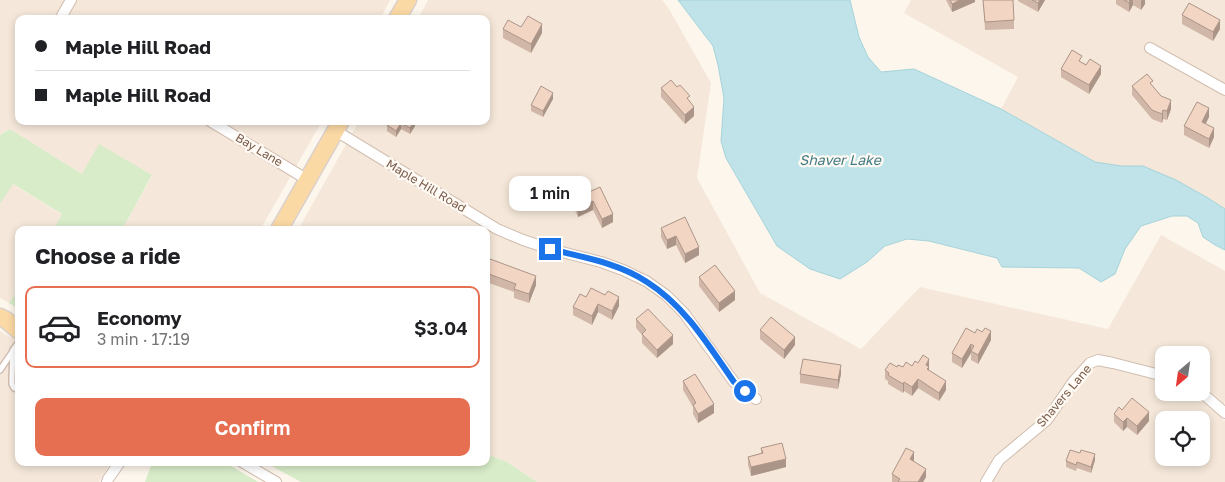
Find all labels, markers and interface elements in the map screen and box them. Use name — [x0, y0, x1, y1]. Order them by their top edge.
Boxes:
text: Maple Hill Road — [65, 35, 211, 58]
text: Maple Hill Road — [65, 83, 211, 106]
street label: Bay Lane — [233, 130, 286, 170]
water label: Shaver Lake — [799, 151, 882, 168]
street label: Maple Hill Road — [384, 156, 469, 215]
callout: 1 min — [509, 176, 591, 212]
text: 1 min — [530, 183, 570, 203]
route end — [539, 238, 561, 260]
text: Choose a ride — [35, 242, 181, 269]
icon: car — [37, 305, 82, 350]
text: Economy — [97, 306, 182, 329]
text: $3.04 — [414, 316, 468, 339]
text: 3 min · 17:19 — [97, 329, 190, 349]
north arrow — [1155, 346, 1210, 401]
map controls — [1155, 346, 1210, 466]
street label: Shavers Lane — [1033, 361, 1094, 430]
route start — [734, 380, 756, 402]
button: Confirm — [35, 398, 470, 456]
button: locate — [1155, 411, 1210, 466]

